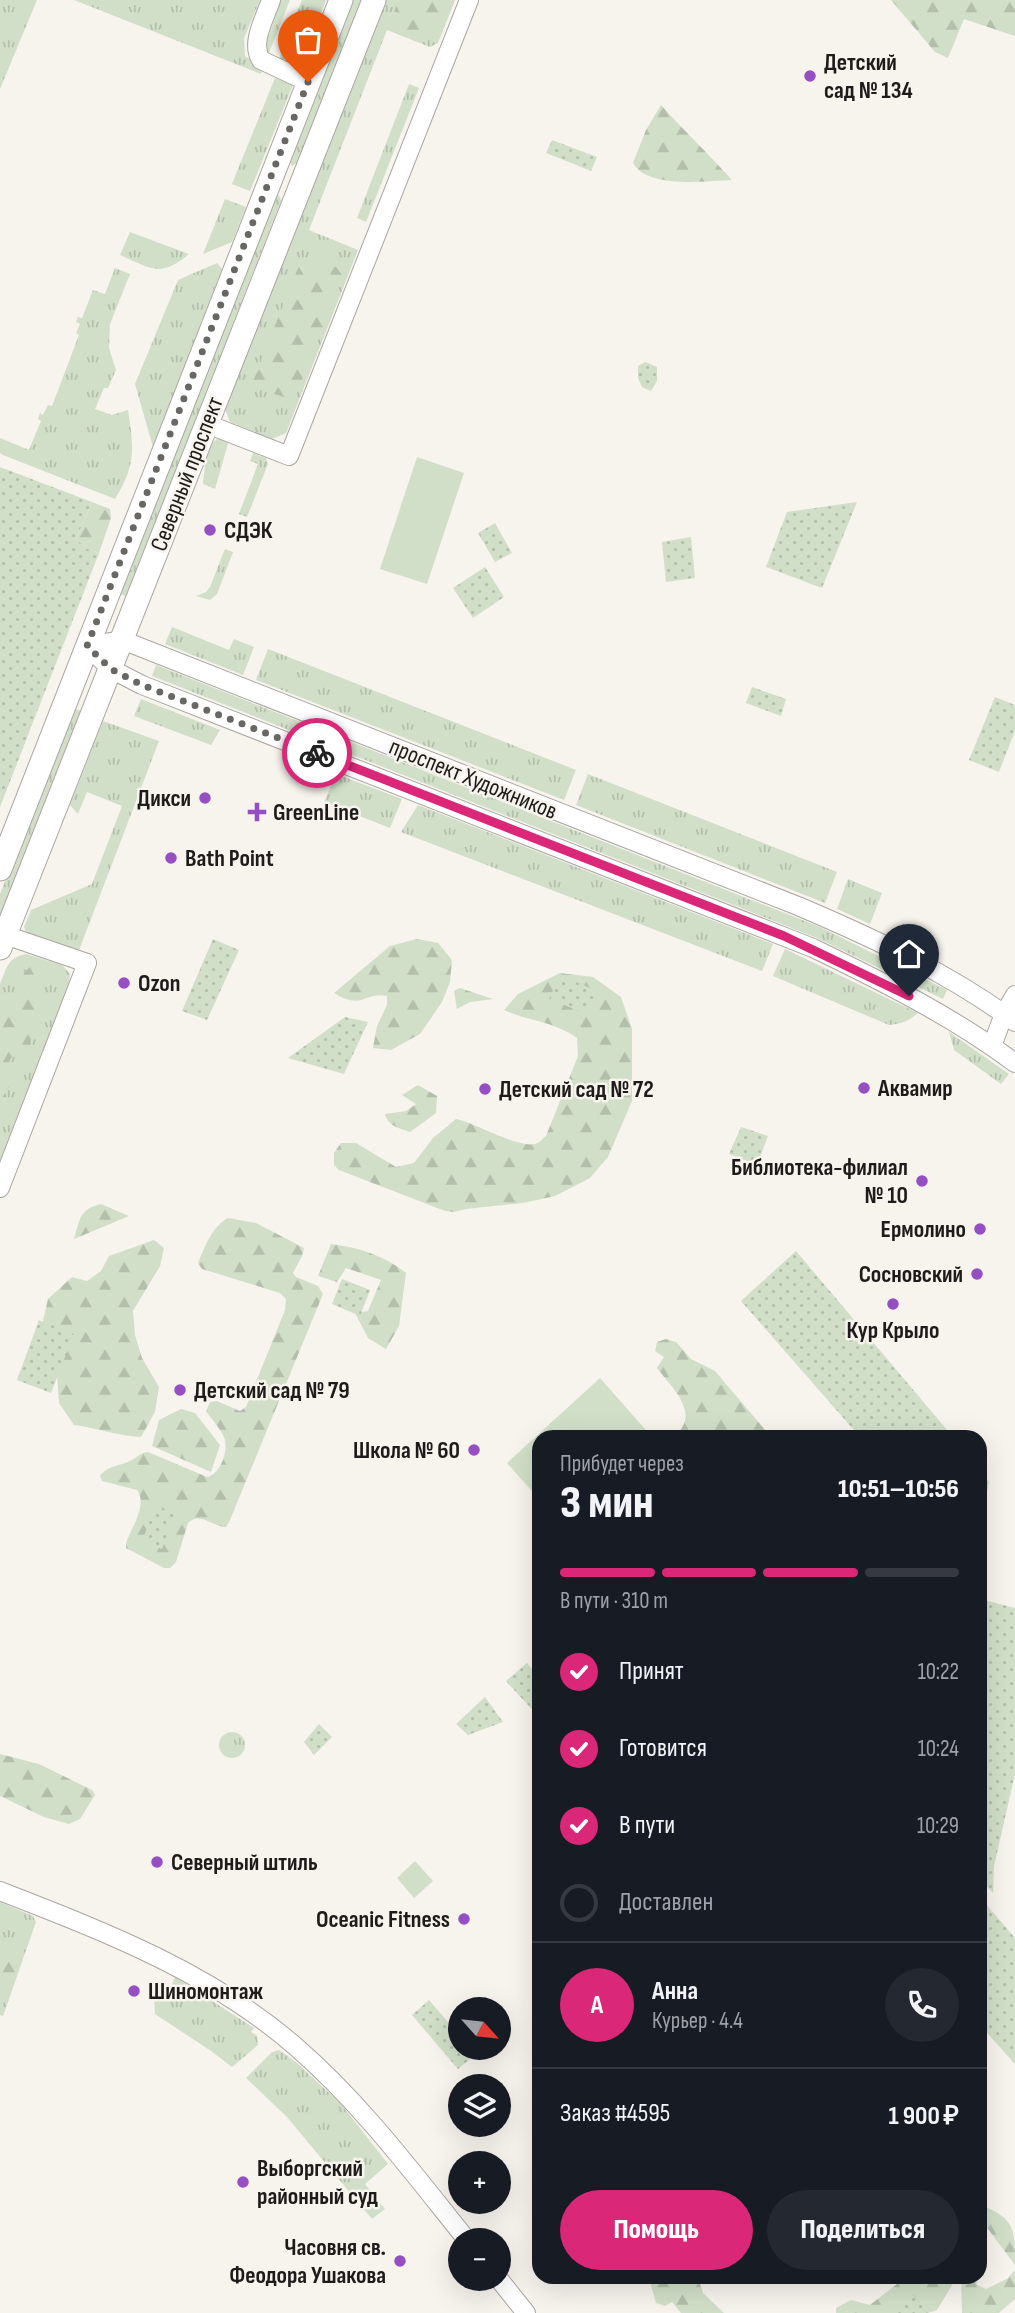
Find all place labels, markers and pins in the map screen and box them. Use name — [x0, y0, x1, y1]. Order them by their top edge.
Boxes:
pin — [278, 10, 338, 82]
place label: Детский сад № 134 — [824, 48, 913, 105]
marker: Детский сад № 134 — [802, 68, 818, 84]
place label: СДЭК — [224, 516, 273, 545]
marker: СДЭК — [202, 522, 218, 538]
place label: Дикси — [137, 784, 191, 813]
marker: Дикси — [197, 790, 213, 806]
place label: GreenLine — [273, 798, 359, 827]
marker: GreenLine — [247, 802, 267, 822]
place label: Bath Point — [185, 844, 274, 873]
marker: Bath Point — [163, 850, 179, 866]
pin — [879, 924, 939, 996]
place label: Ozon — [138, 969, 181, 998]
marker: Ozon — [116, 975, 132, 991]
place label: Аквамир — [877, 1074, 953, 1103]
place label: Детский сад № 72 — [499, 1075, 654, 1104]
marker: Аквамир — [856, 1080, 872, 1096]
marker: Детский сад № 72 — [477, 1081, 493, 1097]
place label: Библиотека-филиал № 10 — [731, 1153, 908, 1210]
marker: Библиотека-филиал № 10 — [914, 1173, 930, 1189]
place label: Ермолино — [881, 1215, 966, 1244]
marker: Ермолино — [972, 1221, 988, 1237]
place label: Сосновский — [859, 1260, 963, 1289]
marker: Сосновский — [969, 1266, 985, 1282]
marker: Кур Крыло — [885, 1296, 901, 1312]
place label: Кур Крыло — [847, 1316, 939, 1345]
place label: Детский сад № 79 — [194, 1376, 350, 1405]
marker: Детский сад № 79 — [172, 1382, 188, 1398]
place label: Школа № 60 — [353, 1436, 460, 1465]
marker: Школа № 60 — [466, 1442, 482, 1458]
place label: Северный штиль — [171, 1848, 318, 1877]
marker: Северный штиль — [149, 1854, 165, 1870]
place label: Oceanic Fitness — [316, 1905, 450, 1934]
marker: Oceanic Fitness — [456, 1911, 472, 1927]
place label: Шиномонтаж — [148, 1977, 264, 2006]
marker: Шиномонтаж — [126, 1983, 142, 1999]
place label: Выборгский районный суд — [257, 2154, 378, 2211]
marker: Выборгский районный суд — [235, 2174, 251, 2190]
place label: Часовня св. Феодора Ушакова — [229, 2233, 386, 2290]
marker: Часовня св. Феодора Ушакова — [392, 2253, 408, 2269]

